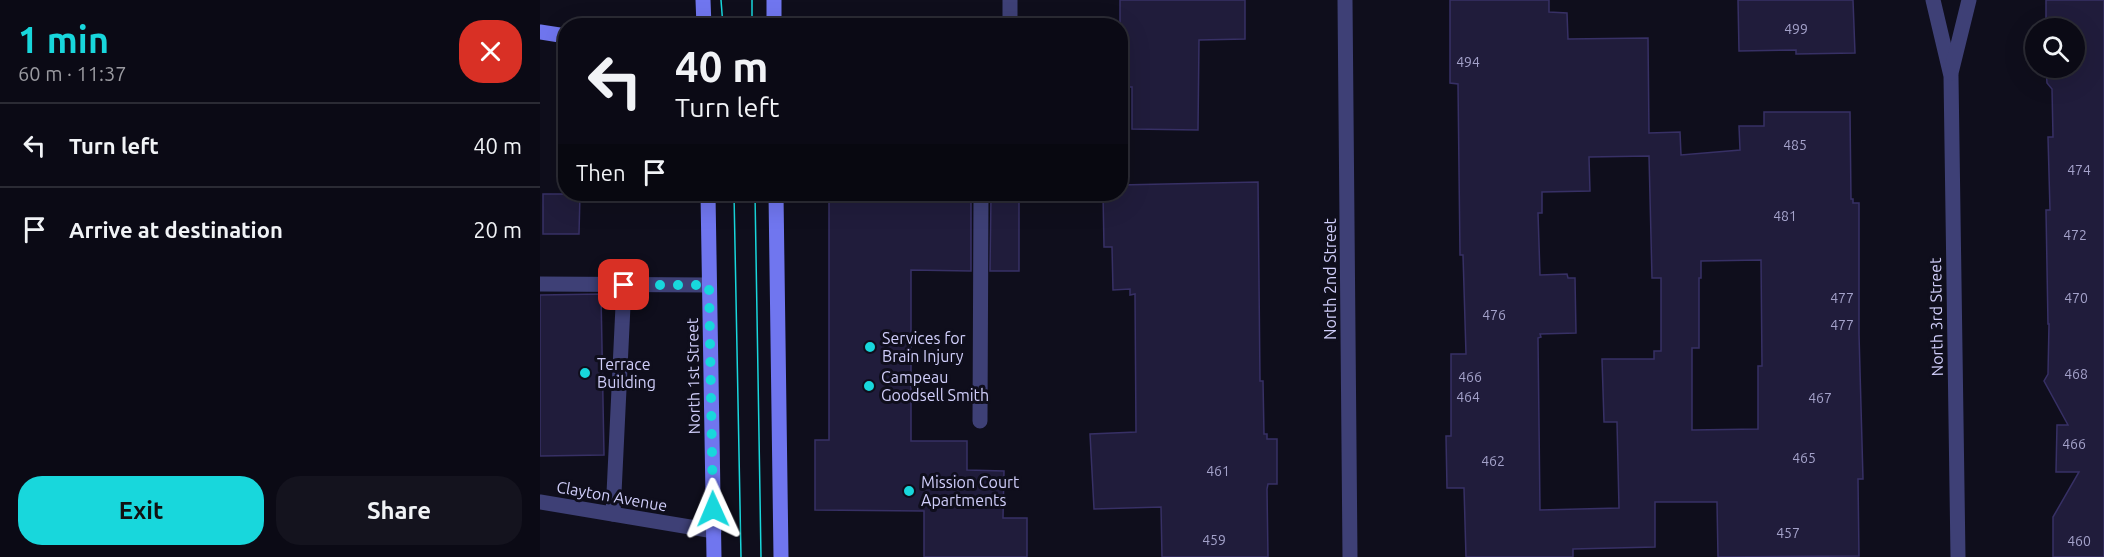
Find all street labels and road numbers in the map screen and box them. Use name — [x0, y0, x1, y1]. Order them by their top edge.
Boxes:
street label: North 2nd Street — [1321, 217, 1339, 340]
street label: North 3rd Street — [1926, 257, 1946, 377]
street label: North 1st Street — [683, 317, 703, 434]
street label: Clayton Avenue — [555, 477, 669, 515]

